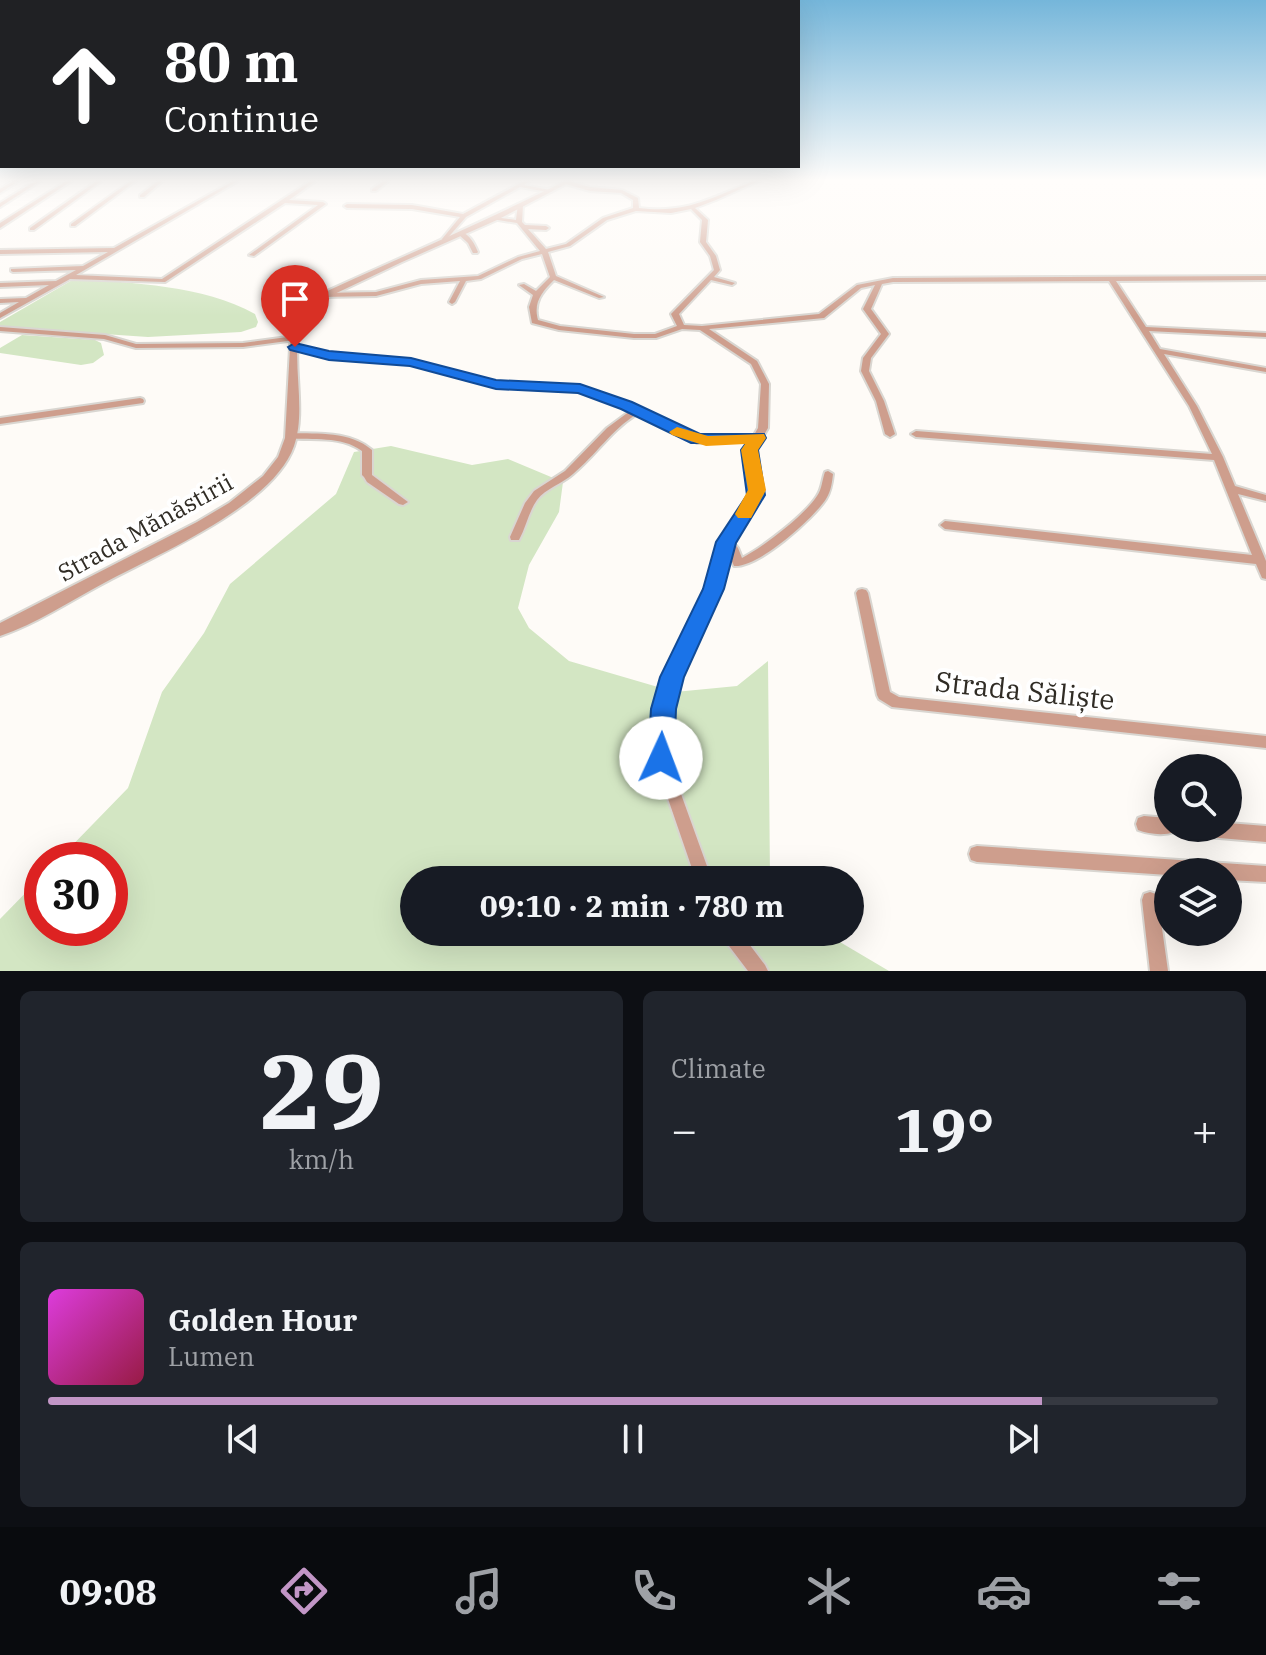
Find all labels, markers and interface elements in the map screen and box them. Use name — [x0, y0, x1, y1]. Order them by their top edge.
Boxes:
text: 80 m — [164, 25, 299, 97]
icon: ahead — [32, 32, 136, 136]
text: Continue — [164, 95, 319, 142]
pin — [261, 265, 329, 347]
icon: arrive — [273, 277, 317, 321]
street label: Strada Mănăstirii — [52, 466, 238, 588]
street label: Strada Săliște — [933, 662, 1117, 718]
position arrow — [619, 716, 703, 800]
map controls — [1154, 754, 1242, 946]
button: search — [1154, 754, 1242, 842]
speed limit sign: 30 — [24, 842, 128, 946]
button: layers — [1154, 858, 1242, 946]
text: 09:10 · 2 min · 780 m — [480, 886, 784, 925]
text: 29 — [259, 1022, 384, 1158]
text: Climate — [671, 1051, 766, 1085]
text: 19° — [894, 1090, 995, 1169]
text: − — [671, 1101, 697, 1158]
text: + — [1192, 1101, 1218, 1158]
text: km/h — [289, 1142, 354, 1176]
text: Golden Hour — [168, 1300, 357, 1339]
text: Lumen — [168, 1339, 255, 1373]
icon: previous — [221, 1417, 265, 1461]
icon: pause — [611, 1417, 655, 1461]
icon: next — [1001, 1417, 1045, 1461]
icon: directions — [276, 1563, 332, 1619]
icon: music — [451, 1563, 507, 1619]
icon: phone — [626, 1563, 682, 1619]
icon: climate — [801, 1563, 857, 1619]
icon: car — [976, 1563, 1032, 1619]
icon: filters — [1151, 1563, 1207, 1619]
text: 09:08 — [59, 1568, 157, 1615]

